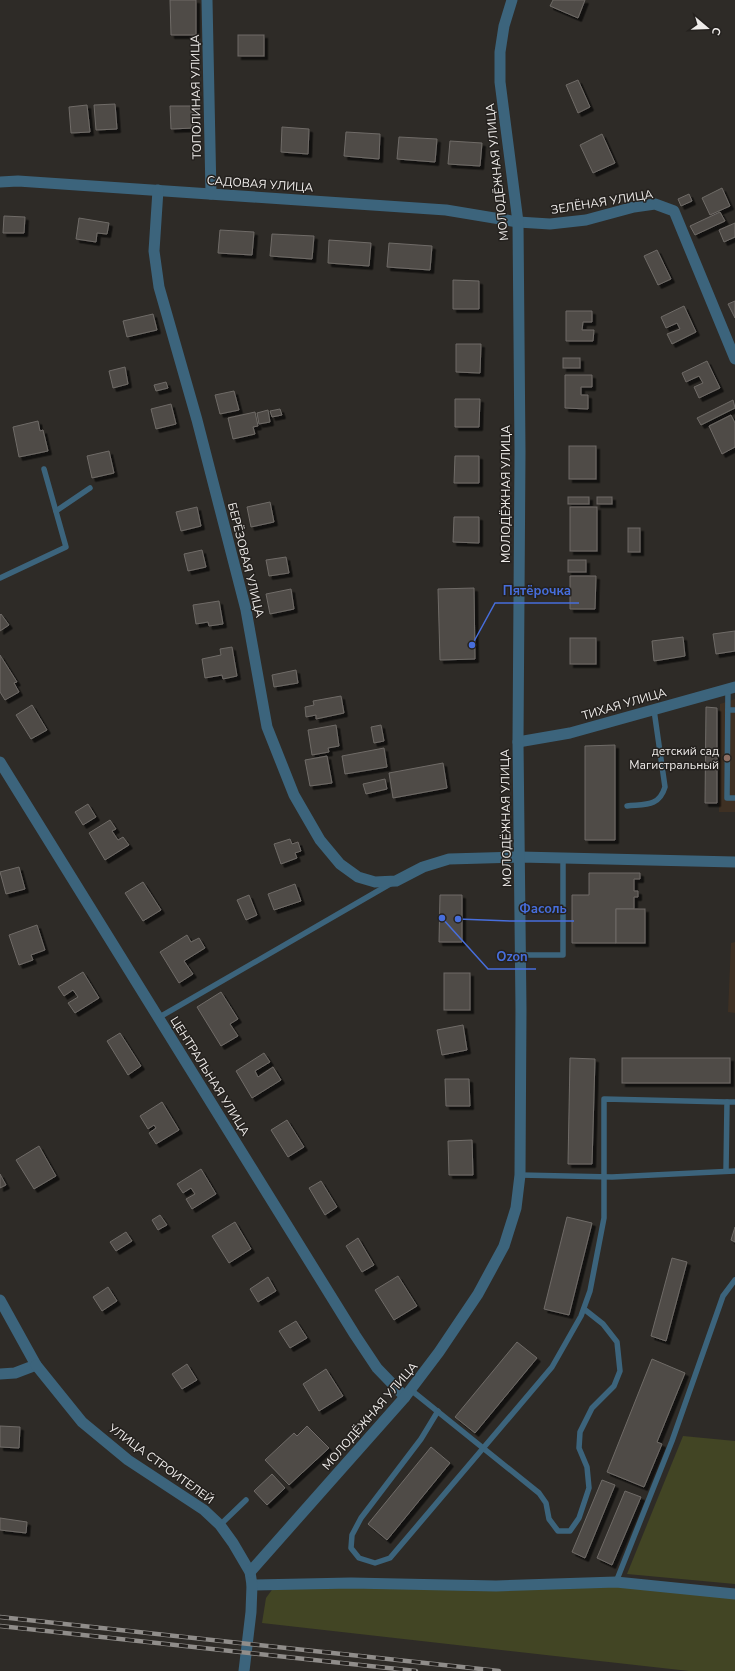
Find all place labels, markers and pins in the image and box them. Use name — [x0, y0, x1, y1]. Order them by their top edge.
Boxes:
callout: Пятёрочка — [495, 578, 579, 603]
place label: детский сад Магистральный — [629, 743, 719, 773]
marker: детский сад Магистральный — [722, 753, 732, 763]
callout: Фасоль — [511, 896, 574, 921]
callout: Ozon — [488, 944, 536, 969]

